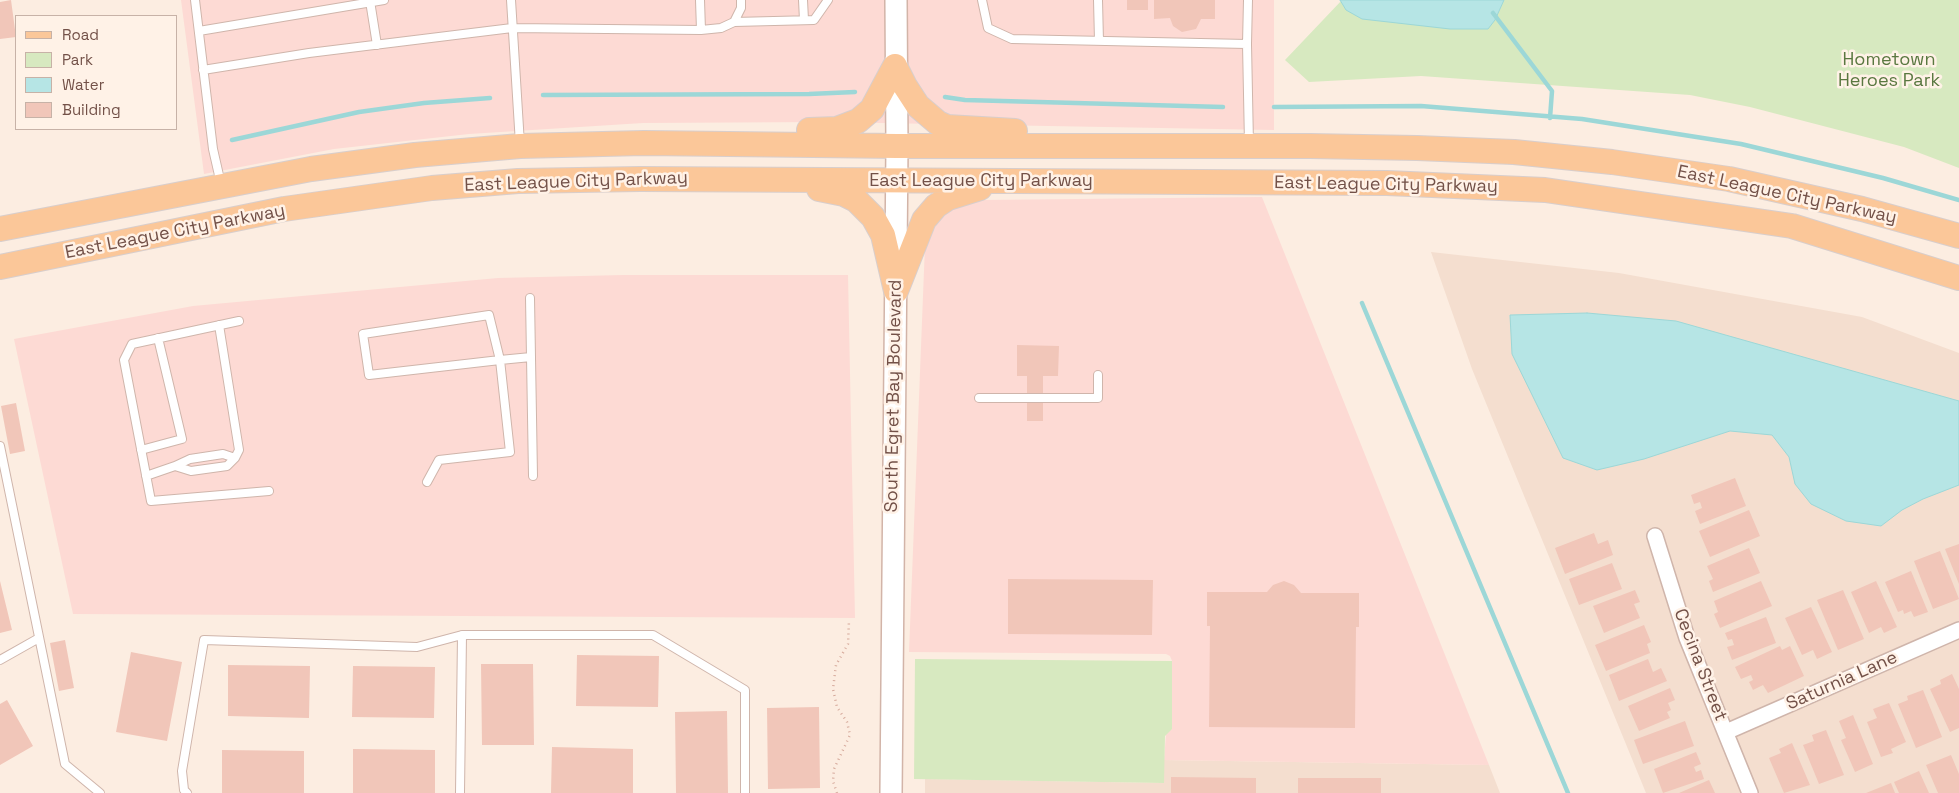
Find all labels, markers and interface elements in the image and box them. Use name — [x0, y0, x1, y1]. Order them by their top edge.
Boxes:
legend — [15, 15, 178, 130]
text: Road — [62, 25, 99, 44]
park label: Hometown Heroes Park — [1838, 49, 1940, 92]
text: Park — [62, 50, 93, 69]
text: Water — [62, 75, 104, 94]
text: Building — [62, 100, 121, 119]
street label: East League City Parkway — [1675, 161, 1899, 229]
street label: East League City Parkway — [464, 167, 688, 197]
street label: East League City Parkway — [869, 170, 1093, 192]
street label: East League City Parkway — [1274, 172, 1498, 198]
street label: East League City Parkway — [63, 200, 287, 264]
street label: South Egret Bay Boulevard — [881, 279, 907, 513]
street label: Cecina Street — [1669, 606, 1731, 724]
street label: Saturnia Lane — [1783, 647, 1901, 715]

